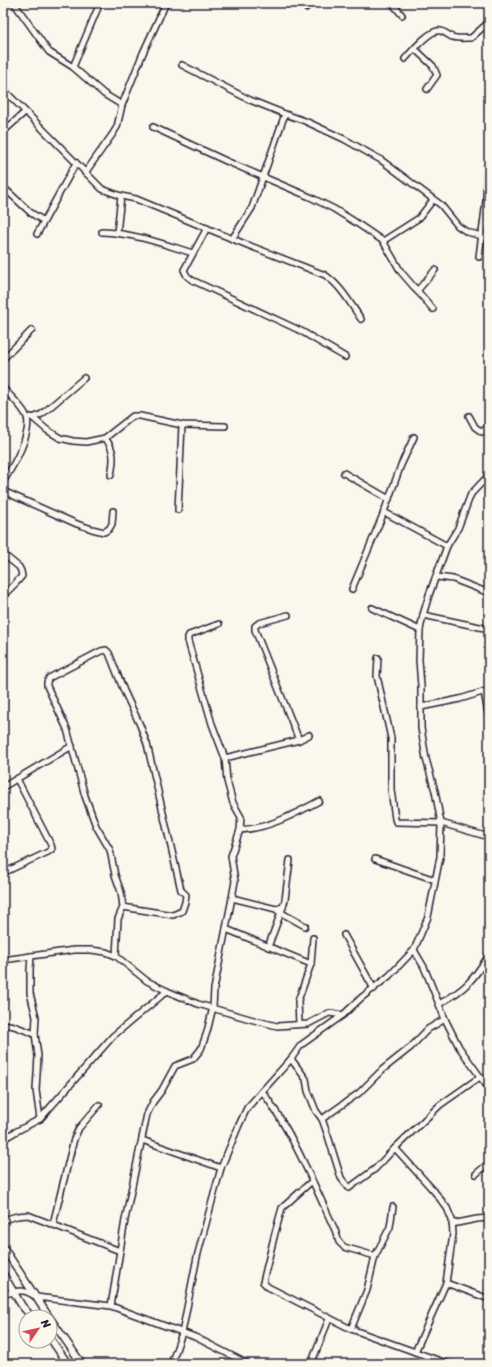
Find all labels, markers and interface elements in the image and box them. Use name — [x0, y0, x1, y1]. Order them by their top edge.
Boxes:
north arrow — [18, 1309, 58, 1349]
text: N — [35, 1314, 56, 1332]

